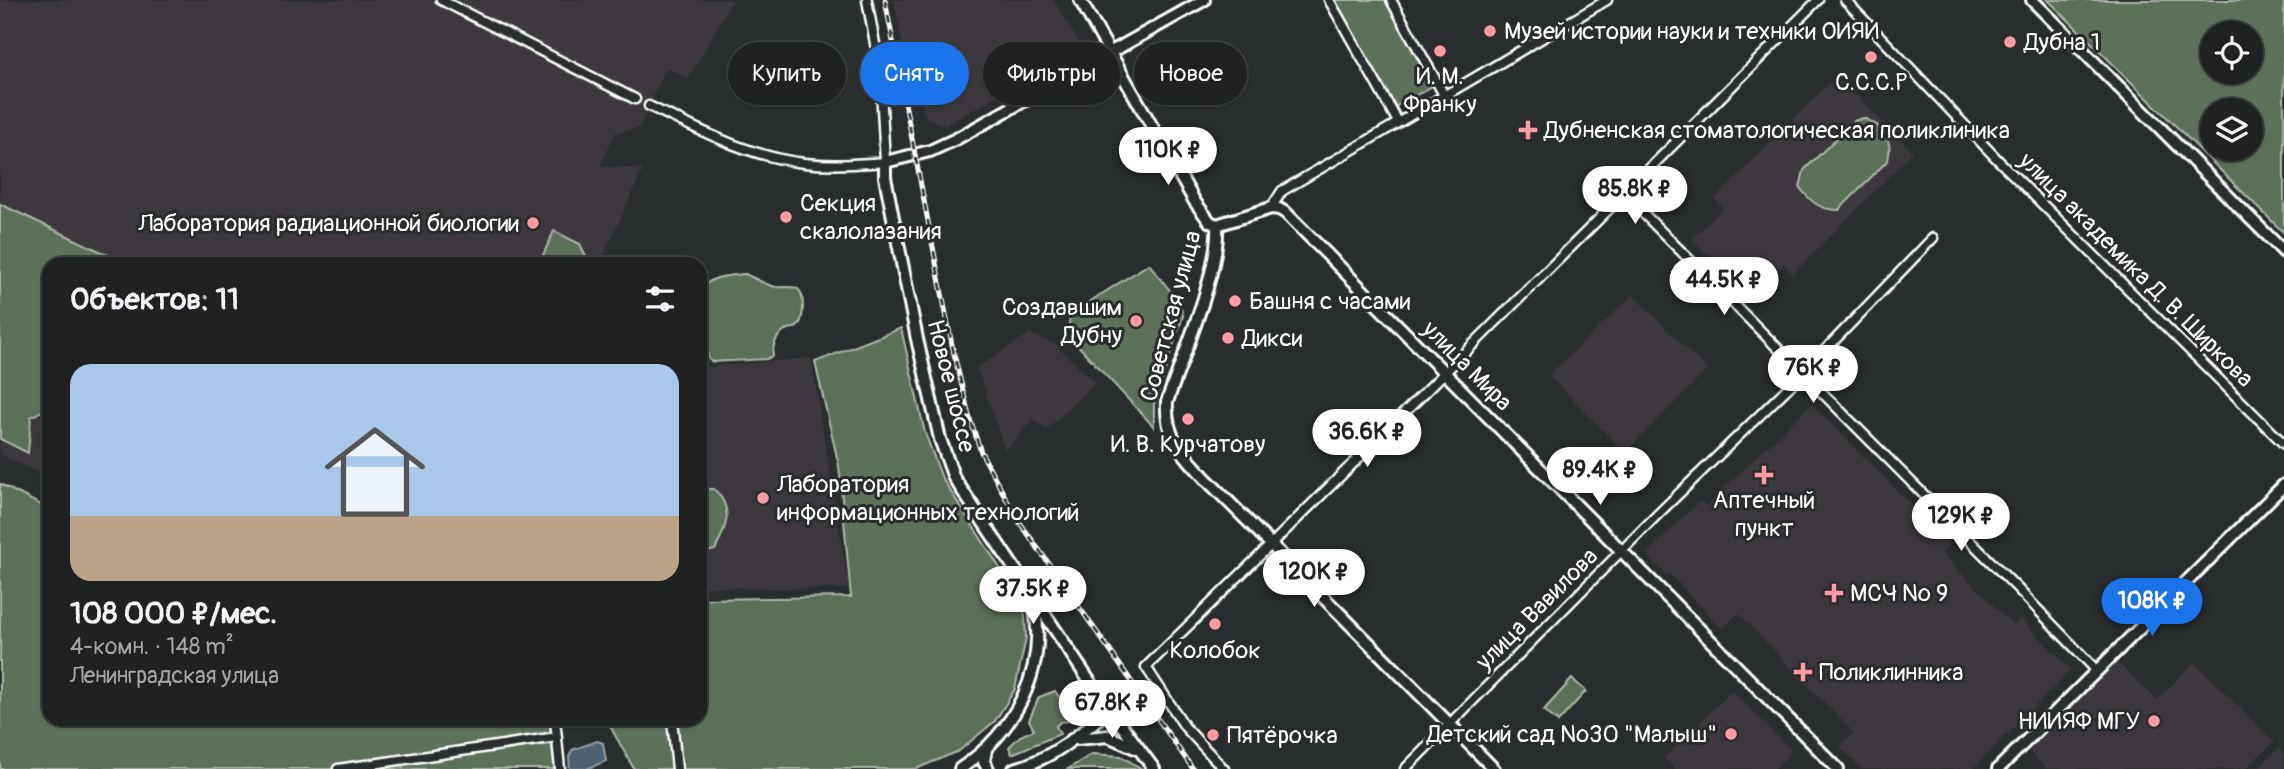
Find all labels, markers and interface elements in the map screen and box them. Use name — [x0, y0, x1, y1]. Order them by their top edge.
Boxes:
place label: Музей истории науки и техники ОИЯИ — [1504, 17, 1879, 46]
map controls — [2200, 21, 2263, 161]
button: locate — [2200, 21, 2263, 84]
marker: Музей истории науки и техники ОИЯИ — [1482, 23, 1498, 39]
place label: Дубна 1 — [2023, 28, 2100, 57]
marker: Дубна 1 — [2002, 34, 2018, 50]
chip: Купить — [728, 42, 846, 105]
chip: Снять — [860, 42, 969, 105]
chip: Фильтры — [983, 42, 1120, 105]
chip: Новое — [1134, 42, 1247, 105]
marker: И. М. Франку — [1432, 43, 1448, 59]
marker: С.С.С.Р — [1863, 49, 1879, 65]
place label: И. М. Франку — [1403, 62, 1477, 119]
place label: С.С.С.Р — [1835, 68, 1907, 97]
button: layers — [2200, 98, 2263, 161]
place label: Дубненская стоматологическая поликлиника — [1543, 116, 2010, 145]
marker: Дубненская стоматологическая поликлиника — [1518, 120, 1538, 140]
pin: 110K ₽ — [1111, 128, 1225, 187]
text: 110K ₽ — [1135, 135, 1201, 164]
street label: улица академика Д. В. Ширкова — [2012, 146, 2259, 393]
pin: 85.8K ₽ — [1570, 166, 1700, 226]
text: 85.8K ₽ — [1598, 174, 1672, 203]
place label: Секция скалолазания — [800, 189, 942, 246]
place label: Лаборатория радиационной биологии — [137, 209, 519, 238]
marker: Секция скалолазания — [778, 209, 794, 225]
marker: Лаборатория радиационной биологии — [525, 215, 541, 231]
street label: Советская улица — [1134, 228, 1208, 404]
pin: 44.5K ₽ — [1659, 258, 1789, 317]
text: 44.5K ₽ — [1686, 265, 1762, 294]
icon: filters — [641, 280, 679, 318]
text: Объектов: 11 — [70, 281, 239, 318]
place label: Башня с часами — [1249, 287, 1411, 316]
place label: Создавшим Дубну — [1002, 293, 1122, 350]
marker: Башня с часами — [1227, 293, 1243, 309]
marker: Создавшим Дубну — [1128, 313, 1144, 329]
street label: улица Мира — [1415, 314, 1518, 417]
street label: Новое шоссе — [920, 317, 982, 456]
place label: Дикси — [1241, 324, 1303, 353]
marker: Дикси — [1220, 330, 1236, 346]
pin: 76K ₽ — [1764, 346, 1862, 405]
text: 76K ₽ — [1784, 353, 1842, 382]
icon: home — [312, 409, 438, 535]
pin: 36.6K ₽ — [1302, 410, 1432, 469]
marker: И. В. Курчатову — [1180, 411, 1196, 427]
text: 36.6K ₽ — [1328, 417, 1406, 446]
place label: И. В. Курчатову — [1111, 430, 1265, 459]
pin: 89.4K ₽ — [1535, 448, 1665, 507]
text: 89.4K ₽ — [1563, 455, 1637, 484]
marker: Аптечный пункт — [1756, 467, 1772, 483]
place label: Лаборатория информационных технологий — [776, 470, 1080, 527]
place label: Аптечный пункт — [1713, 486, 1815, 543]
marker: Лаборатория информационных технологий — [755, 490, 771, 506]
pin: 129K ₽ — [1904, 494, 2018, 553]
text: 129K ₽ — [1928, 501, 1994, 530]
street label: улица Вавилова — [1469, 542, 1604, 677]
pin: 120K ₽ — [1257, 550, 1371, 609]
text: 120K ₽ — [1279, 557, 1349, 586]
pin: 37.5K ₽ — [968, 566, 1098, 626]
text: 37.5K ₽ — [995, 574, 1071, 603]
pin: 108K ₽ — [2095, 578, 2209, 638]
place label: МСЧ № 9 — [1850, 579, 1948, 608]
marker: МСЧ № 9 — [1824, 583, 1844, 603]
text: 108K ₽ — [2118, 586, 2186, 615]
text: 108 000 ₽/мес. — [70, 595, 277, 632]
marker: Колобок — [1207, 616, 1223, 632]
text: 4-комн. · 148 m² — [70, 632, 234, 661]
place label: Колобок — [1169, 636, 1261, 665]
place label: Поликлинника — [1819, 658, 1963, 687]
text: Ленинградская улица — [70, 661, 279, 690]
marker: Поликлинника — [1793, 662, 1813, 682]
pin: 67.8K ₽ — [1047, 680, 1177, 740]
text: 67.8K ₽ — [1075, 688, 1149, 717]
place label: НИИЯФ МГУ — [2018, 707, 2140, 736]
marker: НИИЯФ МГУ — [2146, 713, 2162, 729]
place label: Детский сад №30 "Малыш" — [1426, 720, 1717, 749]
place label: Пятёрочка — [1227, 721, 1338, 750]
marker: Детский сад №30 "Малыш" — [1723, 726, 1739, 742]
marker: Пятёрочка — [1205, 727, 1221, 743]

